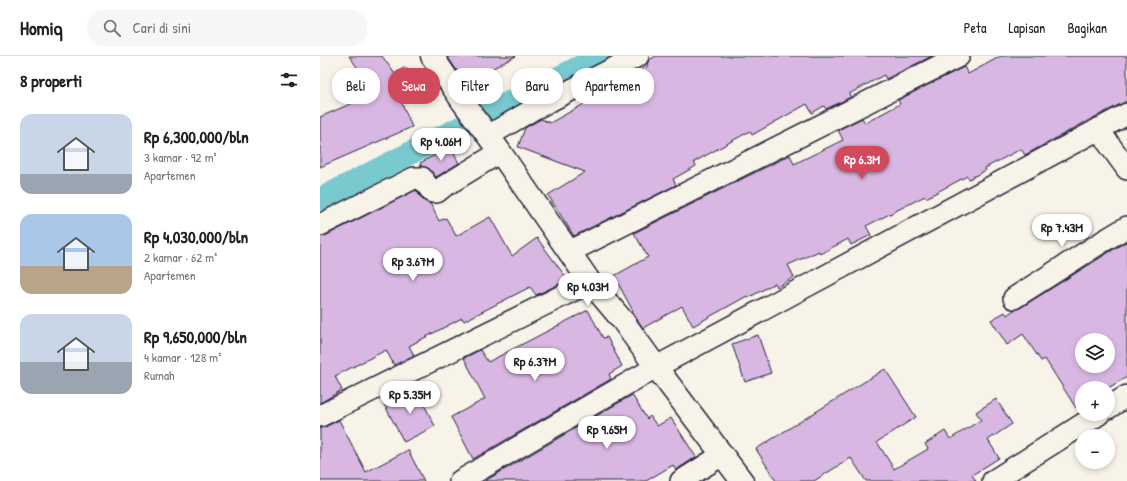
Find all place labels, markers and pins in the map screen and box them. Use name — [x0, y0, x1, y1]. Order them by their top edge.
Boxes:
pin: Rp 4.06M — [400, 128, 482, 162]
pin: Rp 6.3M — [825, 146, 899, 180]
pin: Rp 7.43M — [1021, 214, 1103, 248]
pin: Rp 3.67M — [372, 248, 454, 282]
pin: Rp 4.03M — [547, 273, 629, 307]
pin: Rp 6.37M — [494, 348, 576, 382]
pin: Rp 5.35M — [369, 381, 451, 415]
pin: Rp 9.65M — [566, 416, 648, 450]

